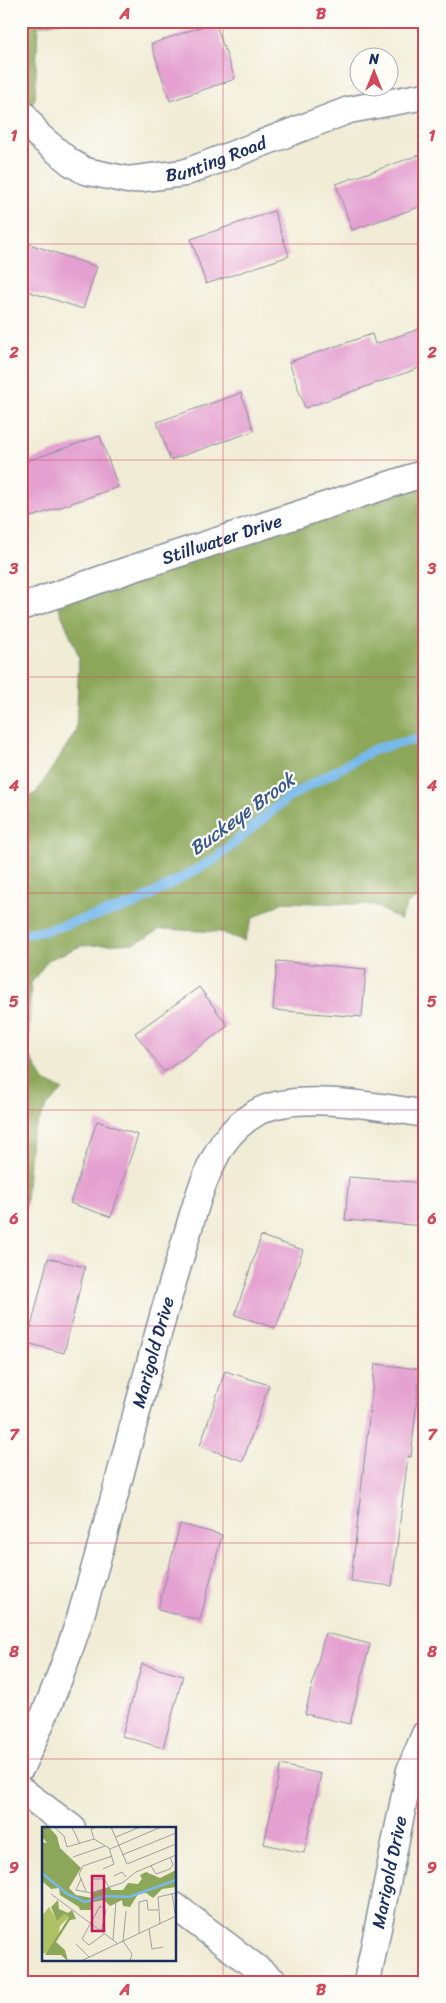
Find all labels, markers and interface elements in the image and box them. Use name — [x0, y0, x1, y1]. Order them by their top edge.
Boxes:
text: A — [119, 0, 130, 28]
text: B — [316, 0, 327, 28]
text: N — [368, 47, 379, 72]
north arrow — [348, 48, 398, 98]
text: 1 — [11, 121, 18, 150]
text: 1 — [429, 121, 436, 150]
street label: Bunting Road — [164, 126, 273, 191]
text: 2 — [8, 338, 19, 367]
text: 2 — [426, 338, 437, 367]
street label: Stillwater Drive — [157, 505, 286, 574]
text: 3 — [9, 554, 19, 583]
text: 3 — [427, 554, 437, 583]
water label: Buckeye Brook — [182, 762, 304, 864]
text: 4 — [8, 771, 19, 800]
text: 4 — [426, 771, 437, 800]
text: 5 — [9, 987, 19, 1016]
text: 5 — [427, 987, 437, 1016]
text: 6 — [8, 1204, 19, 1233]
text: 6 — [426, 1204, 437, 1233]
street label: Marigold Drive — [123, 1293, 184, 1411]
text: 7 — [9, 1420, 20, 1449]
text: 7 — [427, 1420, 438, 1449]
text: 8 — [8, 1637, 19, 1666]
text: 8 — [426, 1637, 437, 1666]
street label: Marigold Drive — [362, 1813, 416, 1931]
inset map — [42, 1827, 176, 1960]
text: 9 — [9, 1853, 19, 1882]
text: 9 — [427, 1853, 437, 1882]
text: A — [119, 1975, 130, 2003]
text: B — [316, 1975, 327, 2003]

